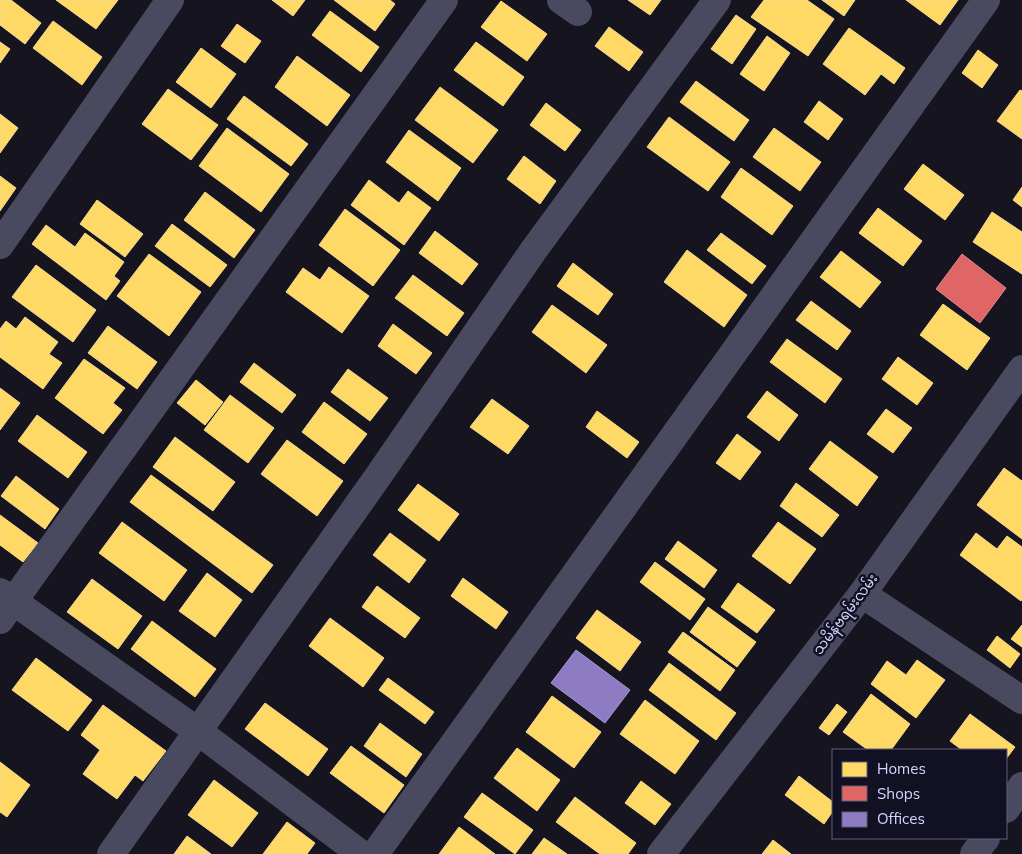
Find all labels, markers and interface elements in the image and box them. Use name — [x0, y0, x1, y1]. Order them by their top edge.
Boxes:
street label: သမိန်ဗရမ်းလမ်း — [808, 569, 884, 660]
legend — [832, 749, 1007, 839]
text: Homes — [877, 759, 926, 778]
text: Shops — [877, 784, 920, 803]
text: Offices — [877, 809, 925, 828]

